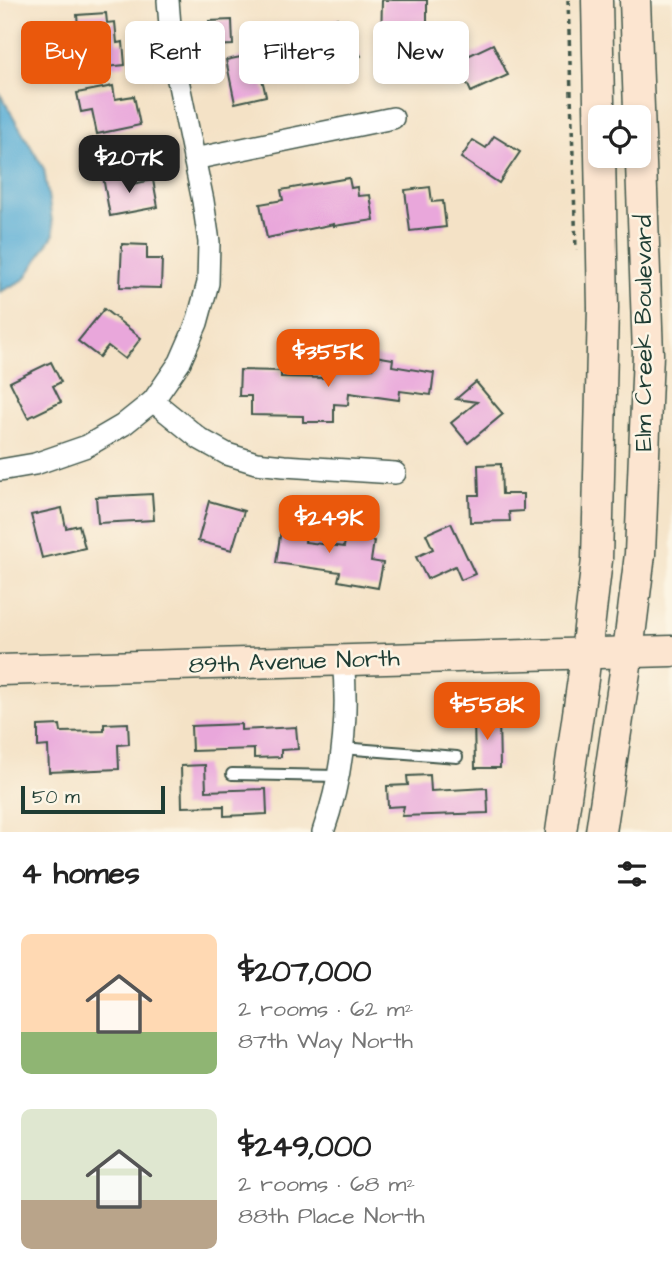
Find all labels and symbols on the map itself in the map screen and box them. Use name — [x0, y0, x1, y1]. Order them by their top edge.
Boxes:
pin: $207K — [80, 136, 178, 195]
street label: Elm Creek Boulevard — [627, 215, 661, 451]
pin: $355K — [279, 330, 377, 389]
pin: $249K — [280, 496, 378, 555]
street label: 89th Avenue North — [188, 641, 400, 683]
pin: $558K — [438, 682, 536, 742]
scale bar — [21, 783, 164, 815]

